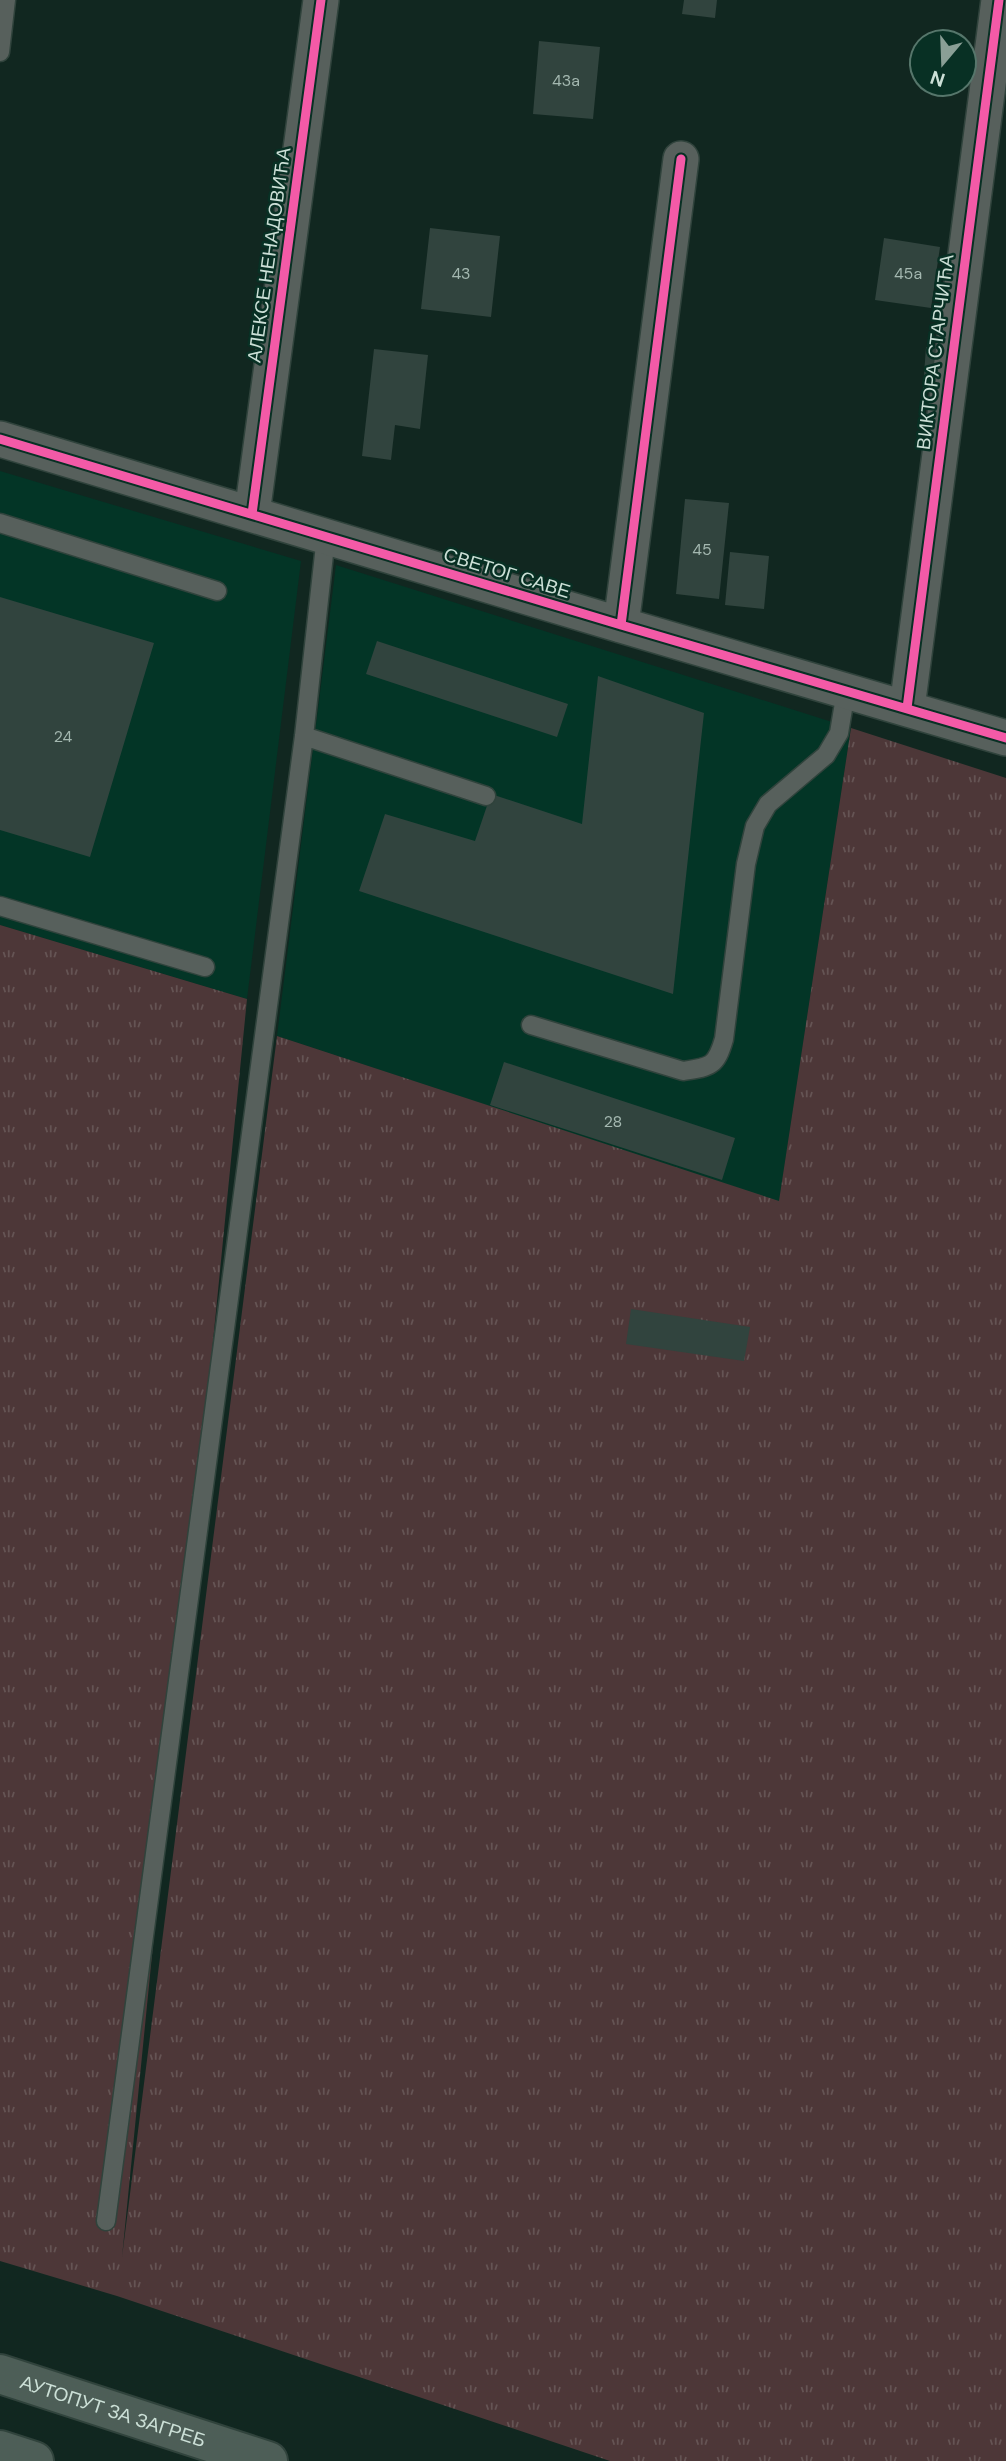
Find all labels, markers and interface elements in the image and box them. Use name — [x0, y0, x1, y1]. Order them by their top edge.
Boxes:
north arrow — [908, 28, 978, 98]
text: N — [927, 65, 948, 93]
house number: 43a — [552, 70, 580, 91]
street label: АЛЕКСЕ НЕНАДОВИЋА — [242, 146, 297, 364]
street label: ВИКТОРА СТАРЧИЋА — [911, 253, 959, 451]
house number: 43 — [451, 263, 471, 284]
house number: 45a — [894, 263, 922, 284]
house number: 45 — [692, 539, 712, 560]
street label: СВЕТОГ САВЕ — [441, 542, 573, 604]
house number: 24 — [54, 726, 73, 747]
house number: 28 — [604, 1111, 622, 1132]
street label: АУТОПУТ ЗА ЗАГРЕБ — [17, 2369, 209, 2452]

